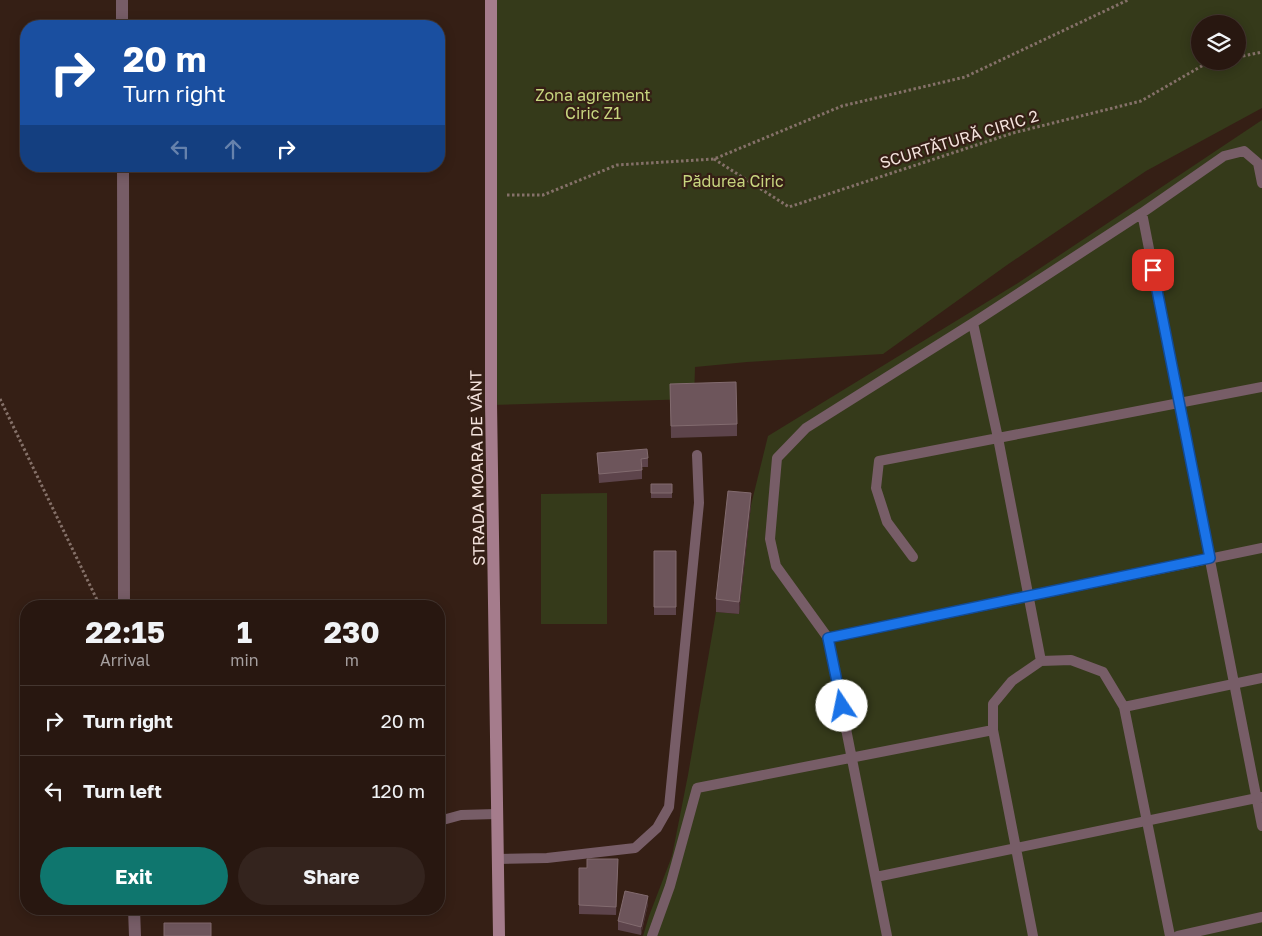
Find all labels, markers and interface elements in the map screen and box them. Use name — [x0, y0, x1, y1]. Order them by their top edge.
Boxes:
map controls — [1191, 15, 1246, 70]
button: layers — [1191, 15, 1246, 70]
text: 20 m — [123, 38, 206, 80]
icon: right — [40, 40, 105, 105]
text: Turn right — [123, 80, 226, 107]
park label: Zona agrement Ciric Z1 — [535, 85, 651, 123]
street label: SCURTĂTURĂ CIRIC 2 — [877, 105, 1041, 173]
icon: left — [166, 135, 194, 163]
icon: ahead — [219, 135, 247, 163]
icon: right — [272, 135, 300, 163]
park label: Pădurea Ciric — [682, 171, 784, 191]
pin — [1132, 249, 1174, 291]
icon: arrive — [1139, 256, 1167, 284]
street label: STRADA MOARA DE VÂNT — [465, 370, 489, 566]
text: 22:15 — [85, 614, 165, 650]
text: 1 — [237, 614, 252, 650]
text: 230 — [324, 614, 380, 650]
text: Arrival — [100, 650, 150, 670]
text: min — [230, 650, 259, 670]
text: m — [345, 650, 359, 670]
position arrow — [815, 679, 867, 731]
icon: right — [40, 707, 68, 735]
text: Turn right — [83, 709, 173, 732]
text: 20 m — [381, 709, 425, 732]
icon: left — [40, 777, 68, 805]
text: Turn left — [83, 779, 162, 802]
text: 120 m — [371, 779, 425, 802]
button: Exit — [40, 847, 228, 905]
button: Share — [238, 847, 425, 905]

